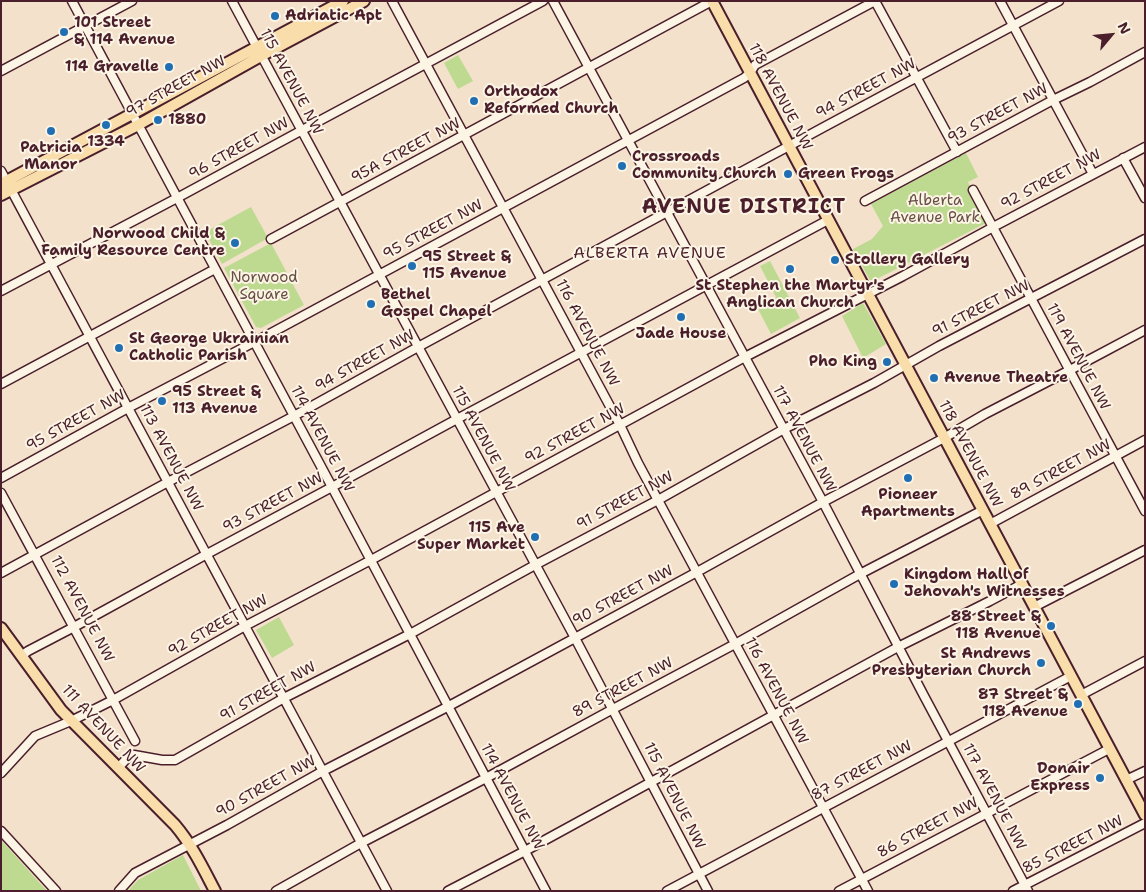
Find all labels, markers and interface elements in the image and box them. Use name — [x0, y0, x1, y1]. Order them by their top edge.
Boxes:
place label: Adriatic Apt — [285, 7, 382, 25]
marker: Adriatic Apt — [269, 10, 281, 22]
north arrow — [1086, 10, 1136, 60]
place label: 101 Street & 114 Avenue — [74, 14, 175, 49]
text: N — [1114, 19, 1135, 37]
marker: 101 Street & 114 Avenue — [58, 26, 70, 38]
street label: 115 AVENUE NW — [256, 26, 326, 138]
street label: 118 AVENUE NW — [744, 40, 816, 154]
street label: 97 STREET NW — [123, 52, 229, 122]
street label: 94 STREET NW — [813, 55, 919, 123]
place label: 114 Gravelle — [65, 58, 159, 76]
marker: 114 Gravelle — [163, 61, 175, 73]
street label: 93 STREET NW — [945, 80, 1051, 148]
place label: Orthodox Reformed Church — [484, 83, 618, 118]
marker: Orthodox Reformed Church — [468, 95, 480, 107]
place label: 1880 — [168, 111, 206, 129]
marker: 1880 — [152, 114, 164, 126]
street label: 96 STREET NW — [186, 114, 292, 184]
street label: 95A STREET NW — [348, 115, 464, 187]
marker: 1334 — [100, 119, 112, 131]
marker: Patricia Manor — [45, 125, 57, 137]
place label: 1334 — [87, 133, 125, 151]
place label: Patricia Manor — [20, 139, 82, 174]
street label: 92 STREET NW — [998, 146, 1104, 214]
place label: Crossroads Community Church — [632, 148, 776, 183]
marker: Crossroads Community Church — [616, 160, 628, 172]
place label: Green Frogs — [798, 165, 894, 183]
marker: Green Frogs — [782, 168, 794, 180]
park label: Alberta Avenue Park — [890, 192, 980, 227]
street label: 95 STREET NW — [380, 196, 486, 264]
district label: AVENUE DISTRICT — [640, 196, 848, 220]
place label: Norwood Child & Family Resource Centre — [41, 225, 225, 260]
marker: Norwood Child & Family Resource Centre — [229, 237, 241, 249]
district label: ALBERTA AVENUE — [571, 244, 729, 264]
place label: 95 Street & 115 Avenue — [422, 248, 511, 283]
place label: Stollery Gallery — [845, 251, 970, 269]
marker: Stollery Gallery — [829, 254, 841, 266]
marker: 95 Street & 115 Avenue — [406, 260, 418, 272]
marker: St Stephen the Martyr's Anglican Church — [784, 263, 796, 275]
park label: Norwood Square — [230, 269, 298, 304]
street label: 116 AVENUE NW — [551, 277, 623, 389]
place label: St Stephen the Martyr's Anglican Church — [695, 277, 885, 312]
street label: 91 STREET NW — [929, 277, 1033, 341]
place label: Bethel Gospel Chapel — [381, 286, 492, 321]
marker: Bethel Gospel Chapel — [365, 298, 377, 310]
street label: 119 AVENUE NW — [1042, 301, 1114, 413]
marker: Jade House — [675, 311, 687, 323]
place label: Jade House — [636, 325, 726, 343]
street label: 94 STREET NW — [312, 326, 418, 396]
place label: St George Ukrainian Catholic Parish — [129, 330, 289, 365]
marker: St George Ukrainian Catholic Parish — [113, 342, 125, 354]
place label: Pho King — [809, 353, 877, 371]
marker: Pho King — [881, 356, 893, 368]
place label: Avenue Theatre — [944, 369, 1068, 387]
marker: Avenue Theatre — [928, 372, 940, 384]
place label: 95 Street & 113 Avenue — [172, 383, 261, 418]
street label: 114 AVENUE NW — [286, 383, 358, 495]
street label: 115 AVENUE NW — [448, 383, 518, 495]
street label: 117 AVENUE NW — [768, 383, 840, 495]
street label: 95 STREET NW — [23, 386, 129, 456]
marker: 95 Street & 113 Avenue — [156, 395, 168, 407]
street label: 118 AVENUE NW — [934, 397, 1006, 511]
street label: 92 STREET NW — [522, 400, 628, 468]
street label: 113 AVENUE NW — [135, 402, 207, 514]
street label: 89 STREET NW — [1008, 436, 1114, 504]
street label: 91 STREET NW — [573, 468, 677, 534]
street label: 93 STREET NW — [220, 469, 326, 537]
marker: Pioneer Apartments — [902, 472, 914, 484]
place label: Pioneer Apartments — [861, 486, 955, 521]
place label: 115 Ave Super Market — [417, 519, 525, 554]
marker: 115 Ave Super Market — [529, 531, 541, 543]
street label: 112 AVENUE NW — [46, 553, 118, 665]
street label: 90 STREET NW — [569, 562, 677, 630]
place label: Kingdom Hall of Jehovah's Witnesses — [904, 566, 1065, 601]
marker: Kingdom Hall of Jehovah's Witnesses — [888, 578, 900, 590]
street label: 92 STREET NW — [165, 591, 271, 661]
place label: 88 Street & 118 Avenue — [951, 608, 1041, 643]
marker: 88 Street & 118 Avenue — [1045, 620, 1057, 632]
street label: 116 AVENUE NW — [740, 635, 812, 747]
place label: St Andrews Presbyterian Church — [872, 645, 1031, 680]
street label: 89 STREET NW — [570, 654, 676, 722]
marker: St Andrews Presbyterian Church — [1035, 657, 1047, 669]
street label: 91 STREET NW — [217, 658, 319, 726]
street label: 111 AVENUE NW — [57, 681, 149, 777]
place label: 87 Street & 118 Avenue — [978, 686, 1068, 721]
marker: 87 Street & 118 Avenue — [1072, 698, 1084, 710]
street label: 87 STREET NW — [809, 737, 915, 805]
street label: 115 AVENUE NW — [639, 740, 709, 852]
street label: 114 AVENUE NW — [476, 741, 548, 853]
street label: 117 AVENUE NW — [958, 741, 1030, 853]
street label: 90 STREET NW — [213, 752, 319, 822]
place label: Donair Express — [1030, 760, 1090, 795]
marker: Donair Express — [1094, 772, 1106, 784]
street label: 86 STREET NW — [874, 794, 982, 862]
street label: 85 STREET NW — [1020, 812, 1126, 878]

